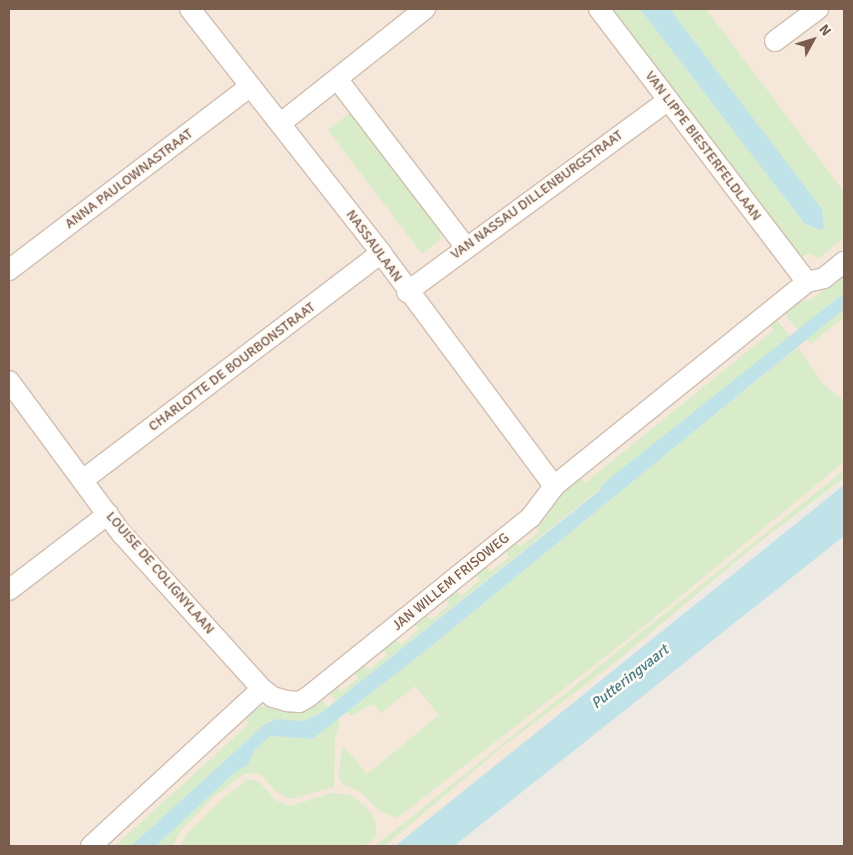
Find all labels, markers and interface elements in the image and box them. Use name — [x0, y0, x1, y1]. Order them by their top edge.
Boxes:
north arrow — [788, 15, 838, 65]
text: N — [815, 21, 835, 39]
street label: VAN LIPPE BIESTERFELDLAAN — [641, 68, 765, 224]
street label: ANNA PAULOWNASTRAAT — [62, 125, 196, 233]
street label: VAN NASSAU DILLENBURGSTRAAT — [448, 127, 626, 263]
street label: NASSAULAAN — [342, 207, 406, 285]
street label: CHARLOTTE DE BOURBONSTRAAT — [145, 299, 319, 435]
street label: LOUISE DE COLIGNYLAAN — [102, 508, 218, 638]
street label: JAN WILLEM FRISOWEG — [389, 530, 513, 634]
water label: Putteringvaart — [588, 641, 672, 713]

